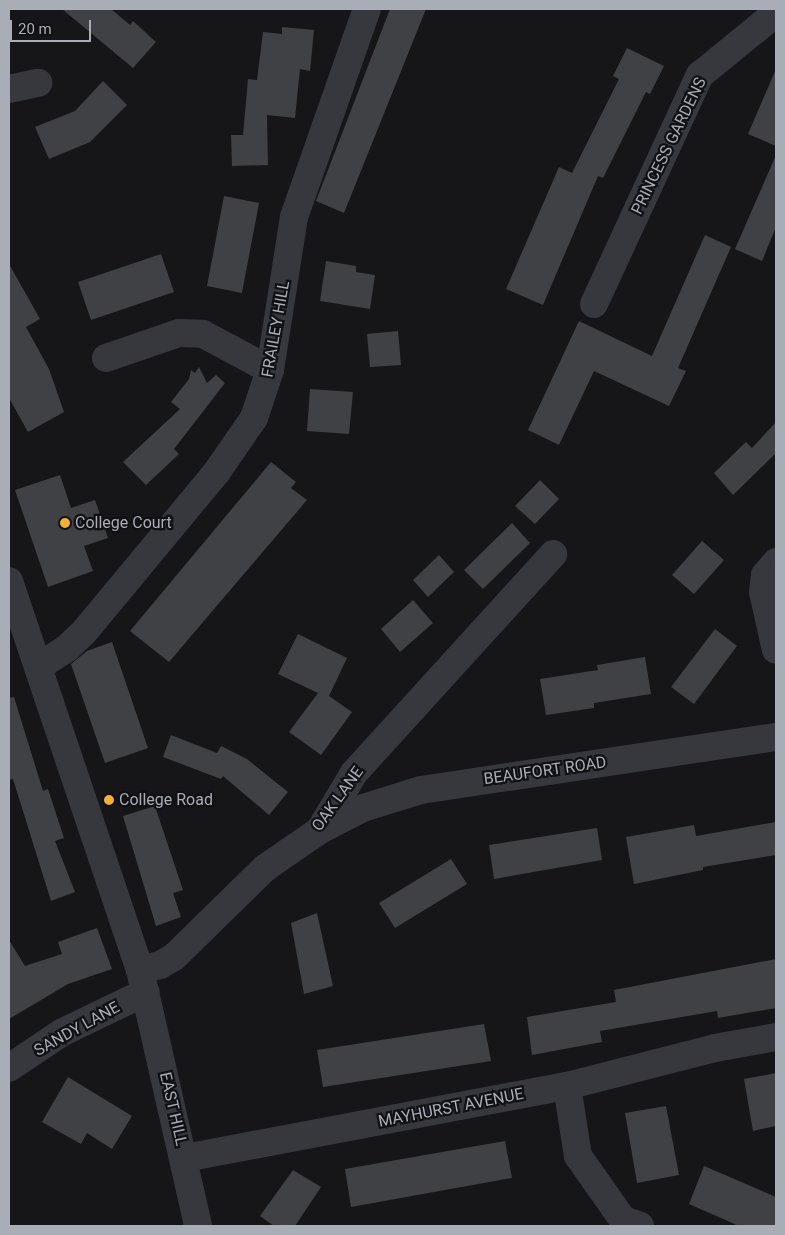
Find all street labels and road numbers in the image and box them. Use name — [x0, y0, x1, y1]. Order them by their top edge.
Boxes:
street label: PRINCESS GARDENS — [628, 74, 710, 218]
street label: FRAILEY HILL — [258, 279, 294, 379]
street label: BEAUFORT ROAD — [482, 753, 608, 789]
street label: OAK LANE — [308, 763, 368, 835]
street label: SANDY LANE — [31, 998, 123, 1060]
street label: EAST HILL — [155, 1070, 191, 1148]
street label: MAYHURST AVENUE — [377, 1084, 525, 1132]

